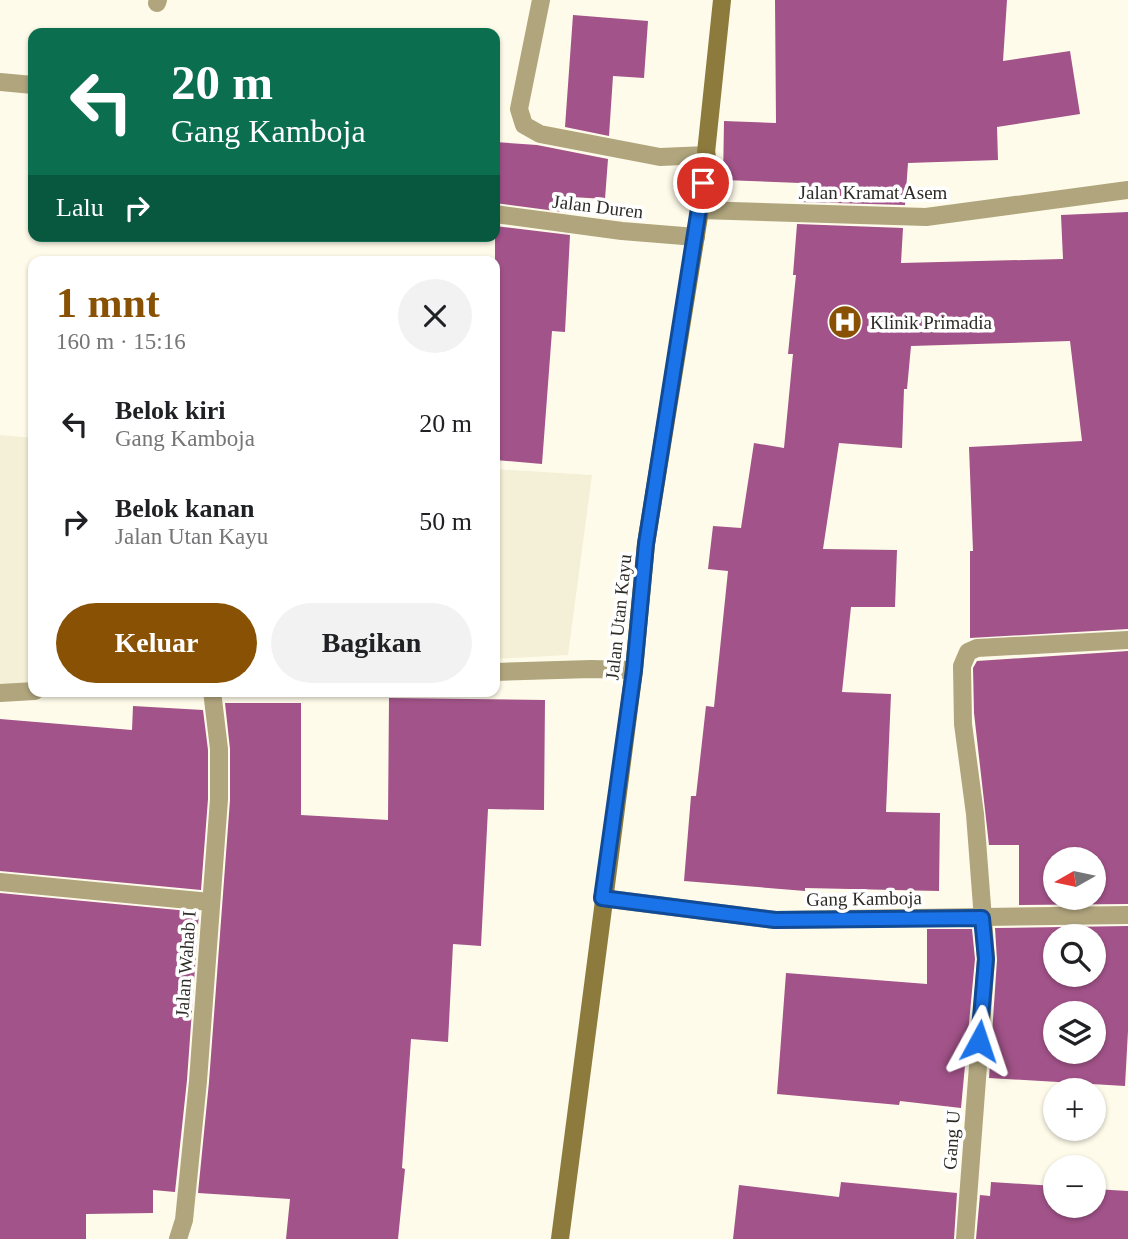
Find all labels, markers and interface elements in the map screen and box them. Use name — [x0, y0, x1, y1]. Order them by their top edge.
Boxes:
text: 20 m — [171, 55, 273, 110]
icon: left — [56, 56, 147, 147]
text: Gang Kamboja — [171, 113, 366, 149]
pin — [673, 153, 733, 213]
icon: arrive — [684, 164, 722, 202]
street label: Jalan Kramat Asem — [799, 182, 948, 203]
icon: right — [118, 189, 156, 227]
street label: Jalan Duren — [551, 191, 645, 223]
text: Lalu — [56, 193, 104, 222]
button: close — [398, 279, 472, 353]
text: 1 mnt — [56, 280, 160, 326]
hospital icon: Klinik Primadia — [826, 303, 864, 341]
place label: Klinik Primadia — [870, 312, 992, 333]
text: 160 m · 15:16 — [56, 329, 186, 354]
text: Belok kiri — [115, 396, 226, 425]
icon: left — [56, 405, 94, 443]
text: 20 m — [419, 409, 472, 438]
text: Gang Kamboja — [115, 426, 255, 451]
text: Belok kanan — [115, 494, 254, 523]
icon: right — [56, 503, 94, 541]
text: 50 m — [419, 507, 472, 536]
text: Jalan Utan Kayu — [115, 524, 268, 549]
street label: Jalan Utan Kayu — [601, 552, 636, 681]
button: Keluar — [56, 603, 257, 683]
button: Bagikan — [271, 603, 472, 683]
north arrow — [1043, 847, 1106, 910]
map controls — [1043, 847, 1106, 1218]
street label: Gang Kamboja — [806, 887, 923, 910]
street label: Jalan Wahab I — [171, 910, 200, 1018]
button: search — [1043, 924, 1106, 987]
button: layers — [1043, 1001, 1106, 1064]
position arrow — [942, 1004, 1016, 1078]
button: + — [1043, 1078, 1106, 1141]
street label: Gang U — [939, 1109, 964, 1171]
button: − — [1043, 1155, 1106, 1218]

